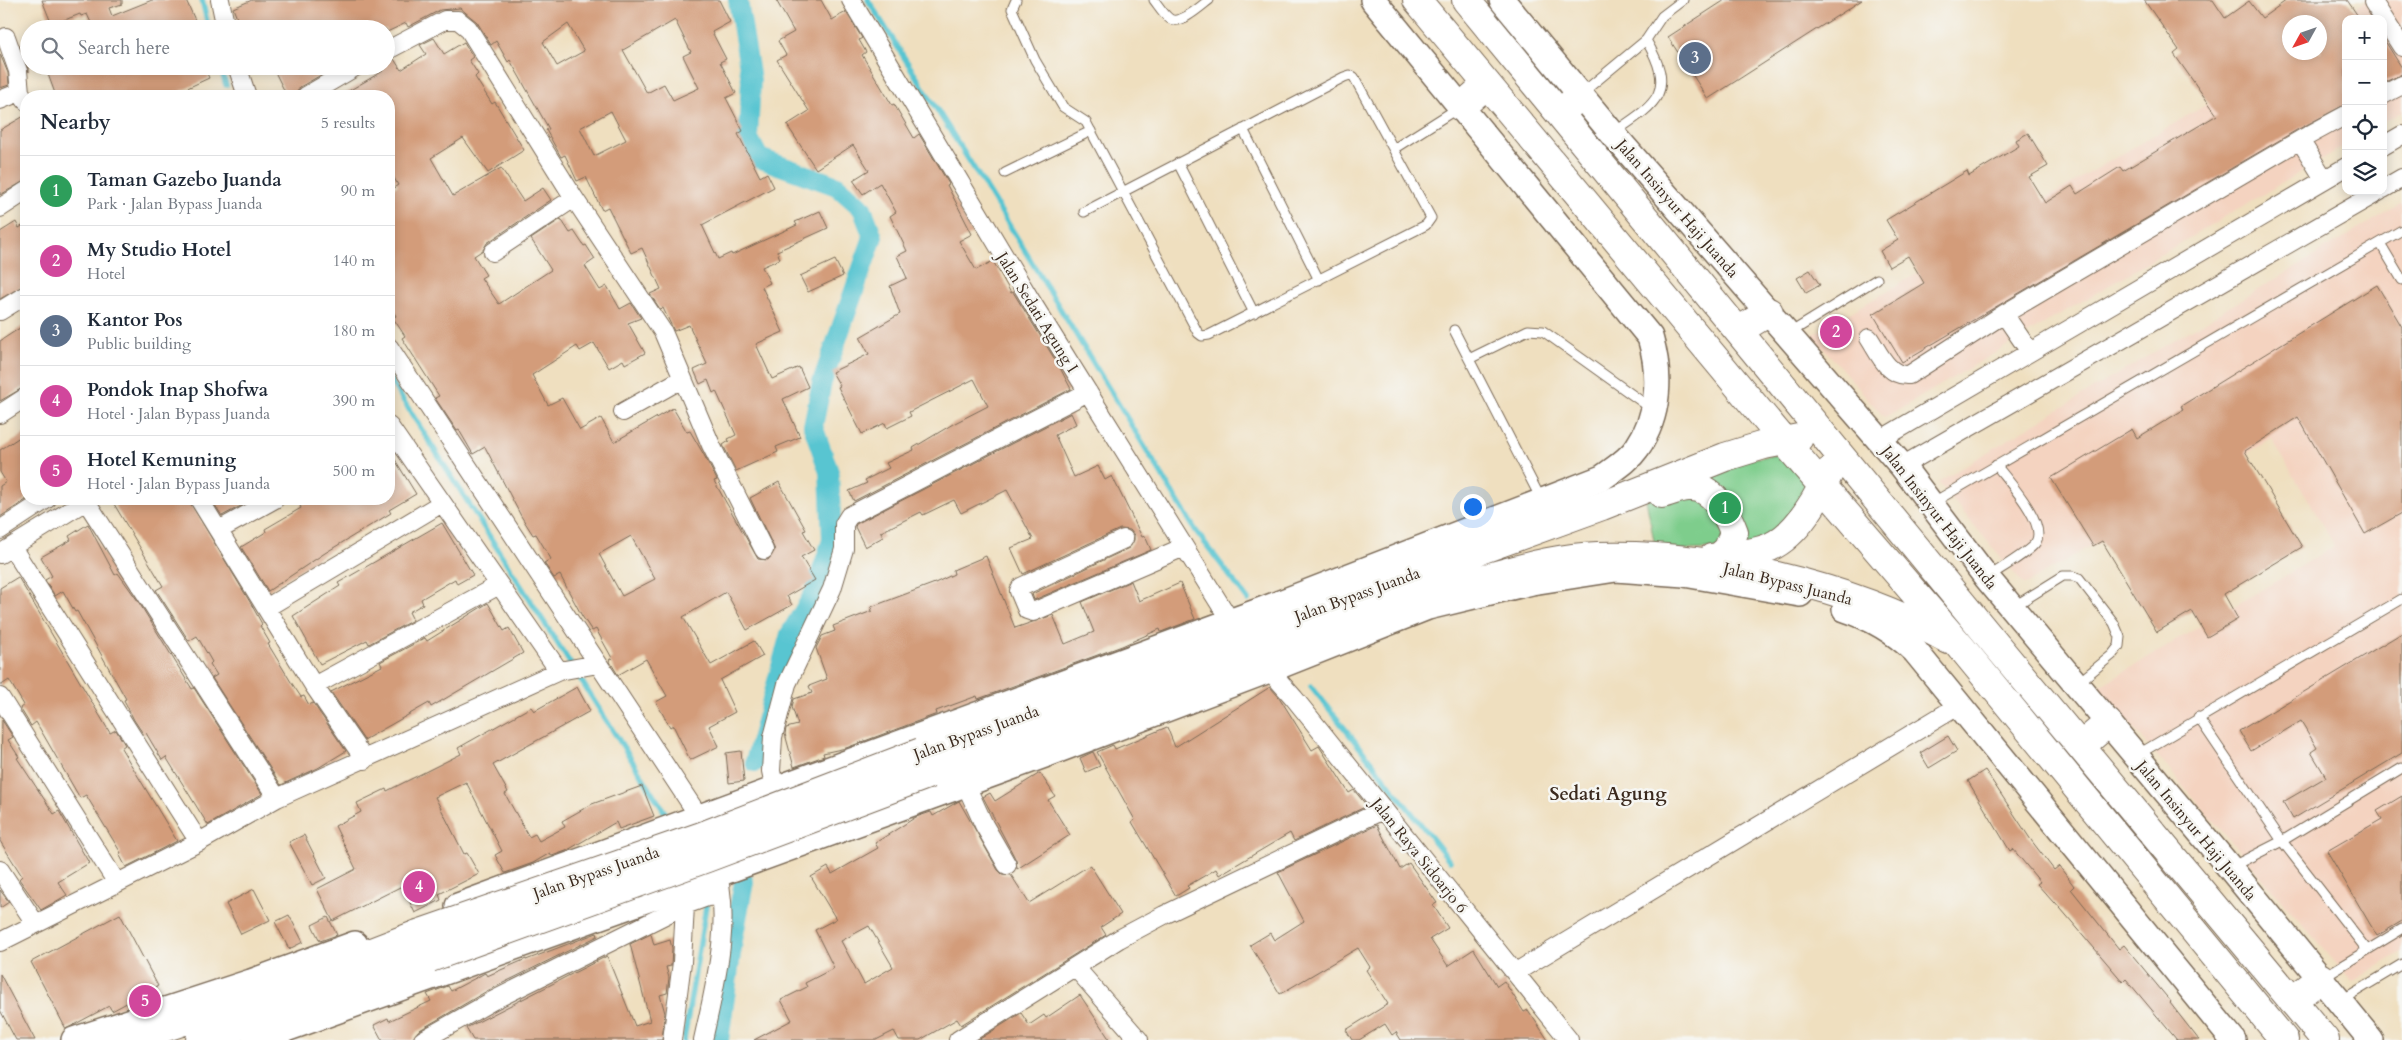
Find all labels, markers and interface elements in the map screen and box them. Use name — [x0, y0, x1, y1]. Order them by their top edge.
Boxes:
north arrow — [2282, 15, 2327, 60]
map controls — [2342, 15, 2387, 195]
button: + — [2342, 15, 2387, 60]
search box — [20, 20, 395, 75]
icon: search — [38, 34, 66, 62]
text: Search here — [78, 35, 170, 61]
pin: 3 — [1679, 39, 1711, 77]
button: − — [2342, 60, 2387, 105]
button: locate — [2342, 105, 2387, 150]
text: Nearby — [40, 108, 111, 137]
text: 5 results — [321, 112, 375, 134]
street label: Jalan Insinyur Haji Juanda — [1610, 133, 1744, 283]
button: layers — [2342, 150, 2387, 195]
text: Taman Gazebo Juanda — [87, 167, 282, 193]
text: 1 — [52, 180, 60, 202]
text: 90 m — [341, 180, 375, 202]
text: Park · Jalan Bypass Juanda — [87, 193, 263, 215]
text: My Studio Hotel — [87, 237, 231, 263]
street label: Jalan Sedati Agung I — [990, 246, 1083, 377]
text: 2 — [52, 250, 60, 272]
text: 140 m — [333, 250, 375, 272]
text: Hotel — [87, 263, 125, 285]
text: Kantor Pos — [87, 307, 182, 333]
pin: 2 — [1820, 313, 1852, 351]
text: 3 — [52, 320, 60, 342]
text: 180 m — [333, 320, 375, 342]
text: Public building — [87, 333, 191, 355]
text: Pondok Inap Shofwa — [87, 377, 268, 403]
text: 4 — [52, 390, 60, 412]
text: 390 m — [333, 390, 375, 412]
text: Hotel · Jalan Bypass Juanda — [87, 403, 270, 425]
street label: Jalan Insinyur Haji Juanda — [1875, 440, 2002, 594]
text: Hotel Kemuning — [87, 447, 236, 473]
text: 5 — [52, 460, 60, 482]
text: 500 m — [333, 460, 375, 482]
text: Hotel · Jalan Bypass Juanda — [87, 473, 270, 495]
pin: 1 — [1709, 489, 1741, 527]
your location — [1460, 494, 1486, 520]
street label: Jalan Bypass Juanda — [1719, 557, 1855, 611]
street label: Jalan Bypass Juanda — [1290, 562, 1423, 629]
street label: Jalan Bypass Juanda — [909, 700, 1042, 767]
street label: Jalan Insinyur Haji Juanda — [2130, 754, 2262, 905]
district label: Sedati Agung — [1550, 781, 1667, 807]
street label: Jalan Raya Sidoarjo 6 — [1365, 792, 1473, 918]
street label: Jalan Bypass Juanda — [528, 841, 662, 906]
pin: 4 — [403, 868, 435, 906]
pin: 5 — [129, 982, 161, 1020]

